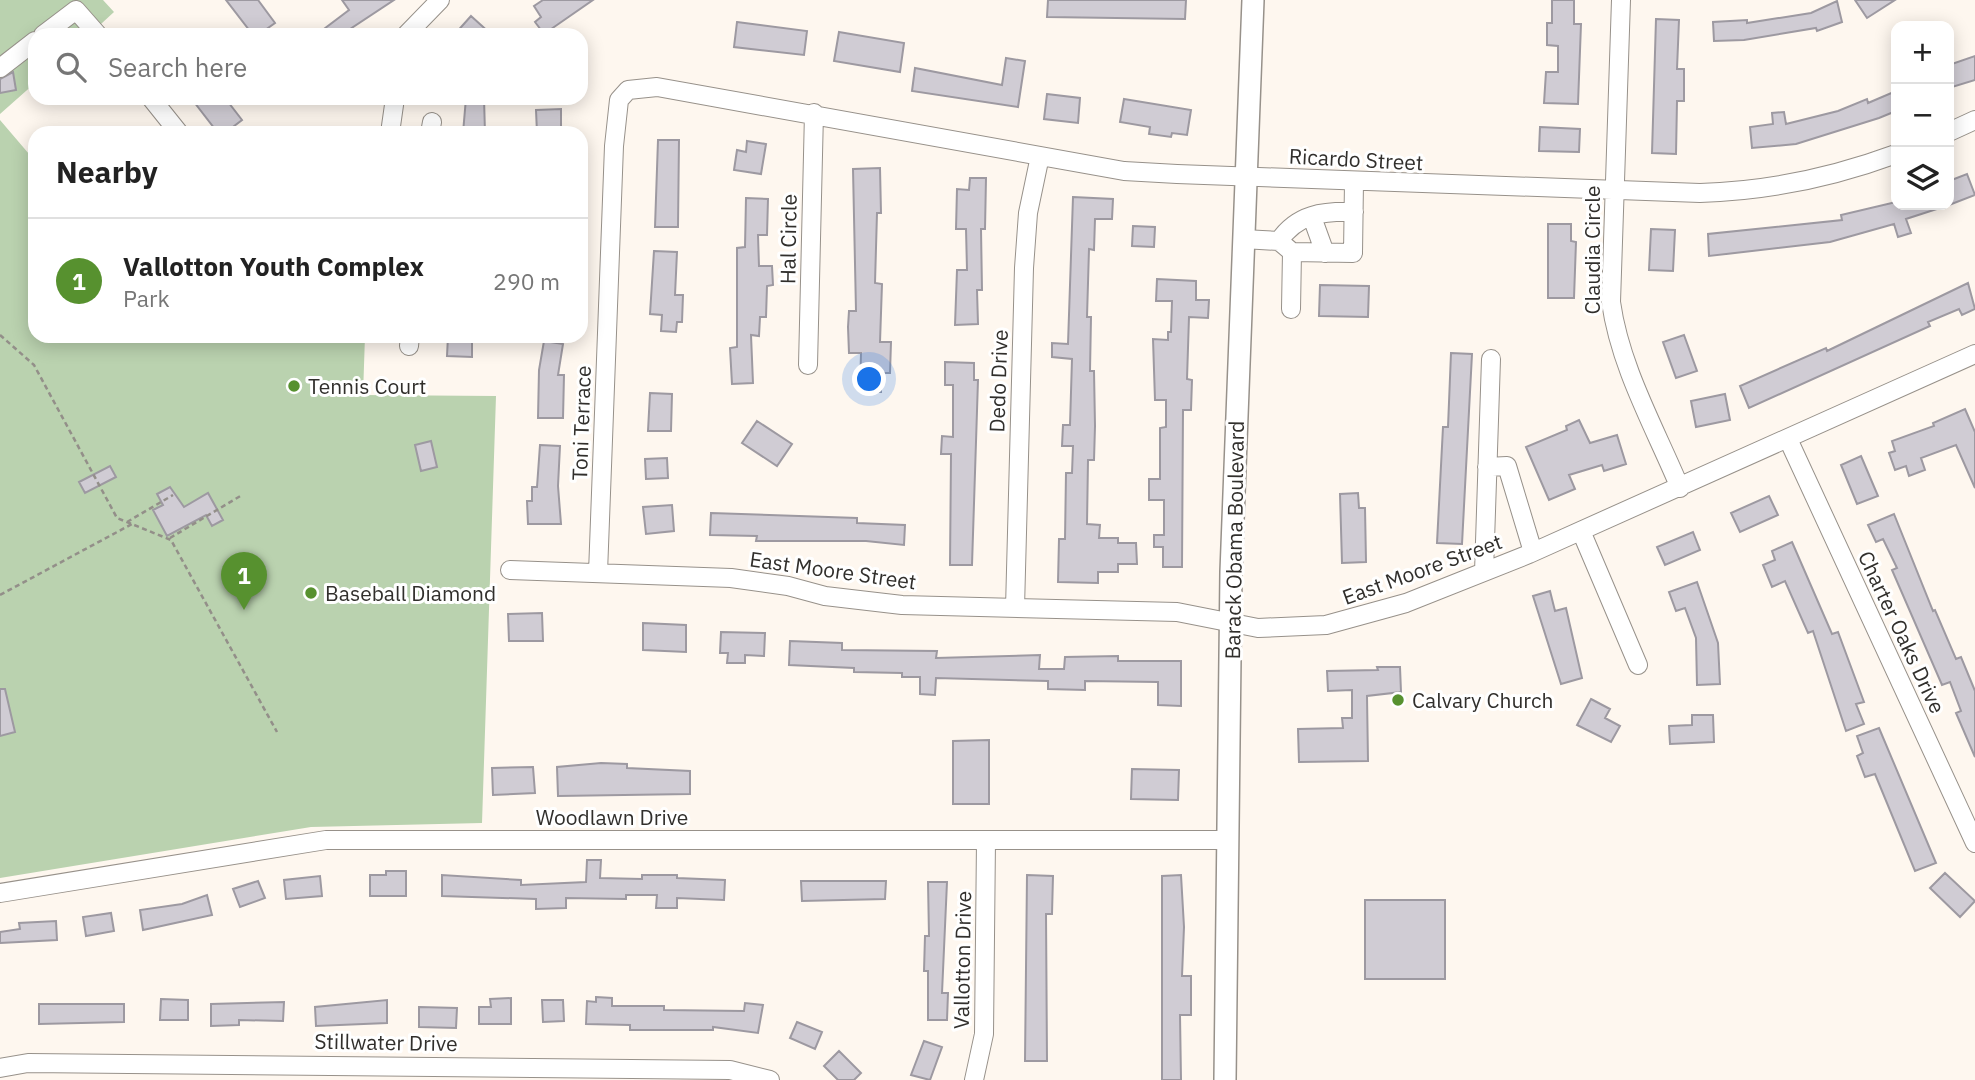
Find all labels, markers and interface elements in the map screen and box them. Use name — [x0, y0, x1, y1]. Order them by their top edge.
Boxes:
map controls — [1891, 21, 1954, 210]
button: + — [1891, 21, 1954, 84]
search box — [28, 28, 588, 105]
icon: search — [52, 48, 90, 86]
text: Search here — [108, 50, 247, 84]
button: − — [1891, 84, 1954, 147]
street label: Ricardo Street — [1288, 141, 1424, 177]
button: layers — [1891, 147, 1954, 210]
text: Nearby — [56, 152, 158, 191]
street label: Claudia Circle — [1578, 185, 1606, 315]
street label: Hal Circle — [773, 194, 803, 284]
text: Vallotton Youth Complex — [123, 249, 424, 283]
text: 1 — [72, 266, 86, 296]
text: 290 m — [493, 266, 560, 296]
text: Park — [123, 283, 170, 313]
street label: Dedo Drive — [982, 329, 1014, 433]
your location — [852, 362, 886, 396]
street label: Toni Terrace — [565, 365, 597, 481]
place label: Tennis Court — [308, 372, 426, 400]
marker: Tennis Court — [286, 378, 302, 394]
street label: Barack Obama Boulevard — [1218, 420, 1250, 660]
street label: East Moore Street — [1338, 527, 1506, 611]
street label: East Moore Street — [748, 544, 918, 596]
street label: Charter Oaks Drive — [1852, 546, 1952, 718]
pin: 1 — [221, 552, 267, 610]
place label: Baseball Diamond — [325, 579, 496, 607]
marker: Baseball Diamond — [303, 585, 319, 601]
place label: Calvary Church — [1412, 686, 1553, 714]
marker: Calvary Church — [1390, 692, 1406, 708]
street label: Woodlawn Drive — [536, 803, 688, 831]
street label: Vallotton Drive — [947, 891, 977, 1029]
street label: Stillwater Drive — [314, 1027, 458, 1057]

